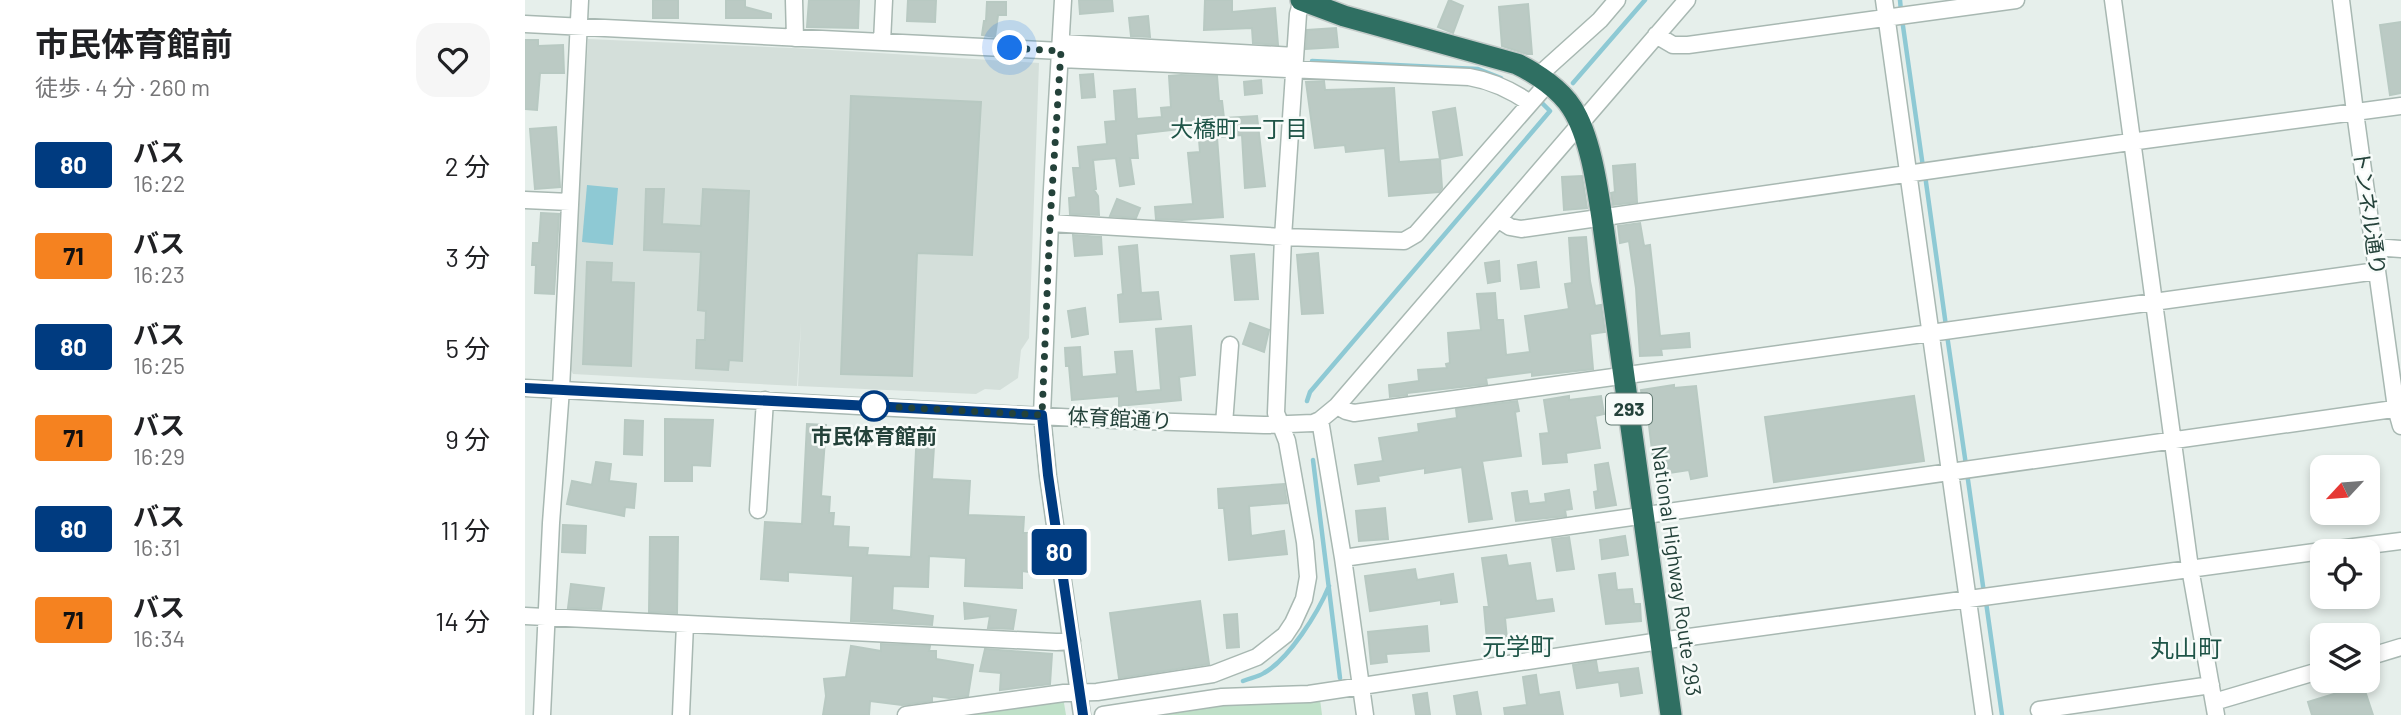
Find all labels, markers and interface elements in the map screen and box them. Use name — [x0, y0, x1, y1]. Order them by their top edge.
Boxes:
text: 市民体育館前 — [35, 23, 233, 63]
button: heart — [416, 23, 490, 97]
your location — [992, 30, 1027, 65]
text: 徒歩 · 4 分 · 260 m — [35, 73, 210, 101]
district label: 大橋町一丁目 — [1170, 114, 1308, 142]
text: バス — [133, 136, 185, 167]
street label: トンネル通り — [2349, 149, 2392, 277]
text: 80 — [60, 150, 87, 179]
text: 2 分 — [445, 150, 490, 181]
text: 16:22 — [133, 169, 185, 197]
text: バス — [133, 227, 185, 258]
text: 71 — [63, 241, 84, 270]
text: 3 分 — [445, 241, 490, 272]
text: 16:23 — [133, 260, 185, 288]
text: バス — [133, 318, 185, 349]
text: 80 — [60, 332, 87, 361]
text: 5 分 — [445, 332, 490, 363]
text: 16:25 — [133, 351, 185, 379]
marker: 市民体育館前 — [859, 391, 889, 421]
road number: 293 — [1606, 394, 1652, 424]
street label: 体育館通り — [1067, 402, 1173, 433]
text: バス — [133, 409, 185, 440]
text: 71 — [63, 423, 84, 452]
text: 9 分 — [445, 423, 490, 454]
place label: 市民体育館前 — [811, 423, 937, 448]
text: 16:29 — [133, 442, 185, 470]
street label: National Highway Route 293 — [1648, 444, 1707, 698]
north arrow — [2310, 455, 2380, 525]
map controls — [2310, 455, 2380, 693]
text: バス — [133, 500, 185, 531]
text: 80 — [60, 514, 87, 543]
text: 11 分 — [441, 514, 490, 545]
line badge: 80 — [1028, 529, 1091, 575]
text: 16:31 — [133, 533, 180, 561]
text: 80 — [1046, 537, 1072, 566]
button: locate — [2310, 539, 2380, 609]
text: バス — [133, 591, 185, 622]
text: 71 — [63, 605, 84, 634]
text: 14 分 — [435, 605, 490, 636]
button: layers — [2310, 623, 2380, 693]
text: 16:34 — [133, 624, 185, 652]
district label: 元学町 — [1482, 631, 1554, 660]
district label: 丸山町 — [2150, 633, 2222, 662]

